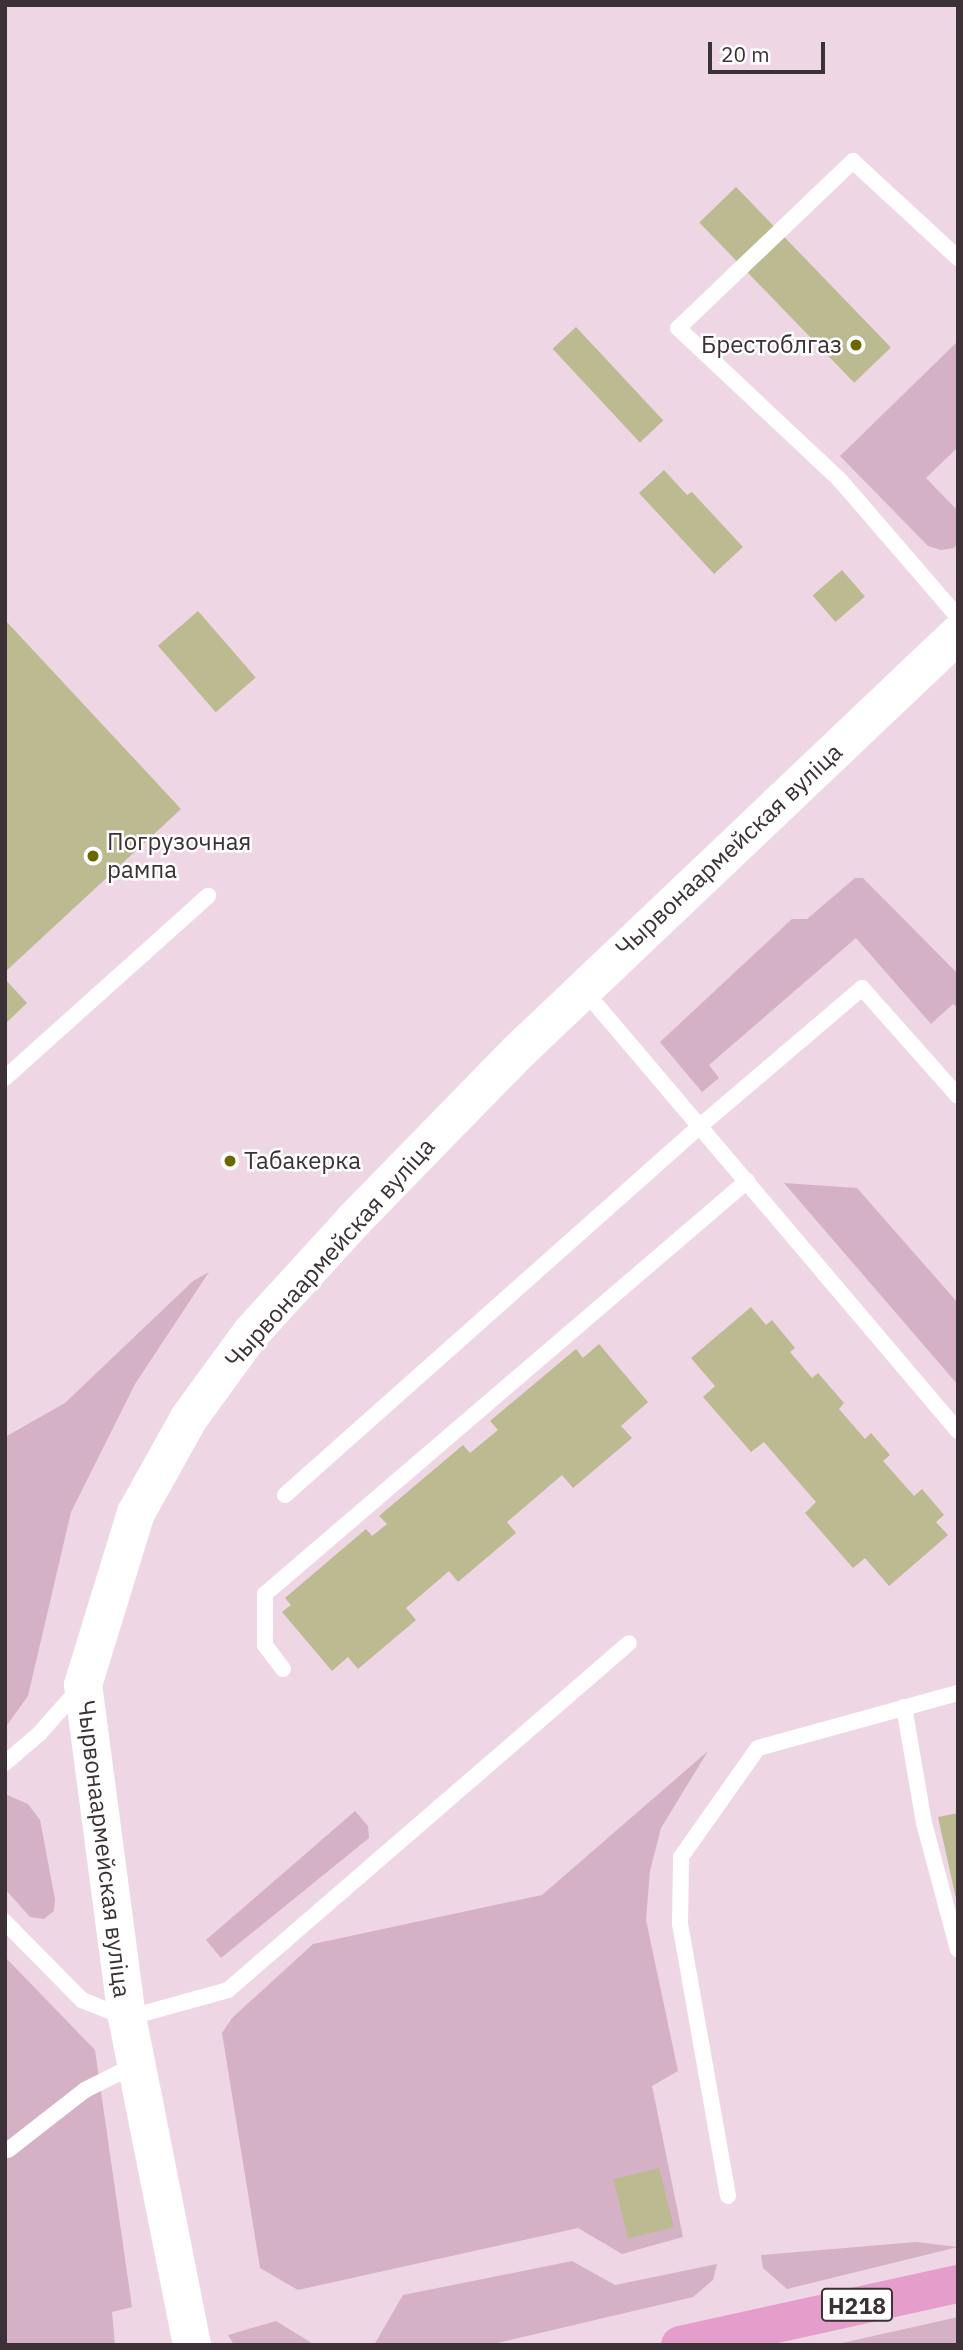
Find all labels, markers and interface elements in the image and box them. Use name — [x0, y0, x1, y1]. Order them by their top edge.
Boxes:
scale bar — [711, 28, 828, 72]
text: 20 m — [721, 40, 770, 68]
place label: Брестоблгаз — [701, 331, 842, 359]
marker: Брестоблгаз — [848, 337, 864, 353]
street label: Чырвонаармейская вуліца — [610, 737, 848, 963]
place label: Погрузочная рампа — [107, 828, 251, 884]
marker: Погрузочная рампа — [85, 848, 101, 864]
street label: Чырвонаармейская вуліца — [219, 1132, 441, 1374]
place label: Табакерка — [244, 1147, 361, 1175]
marker: Табакерка — [222, 1153, 238, 1169]
street label: Чырвонаармейская вуліца — [71, 1699, 137, 1999]
road number: Н218 — [820, 2286, 894, 2324]

